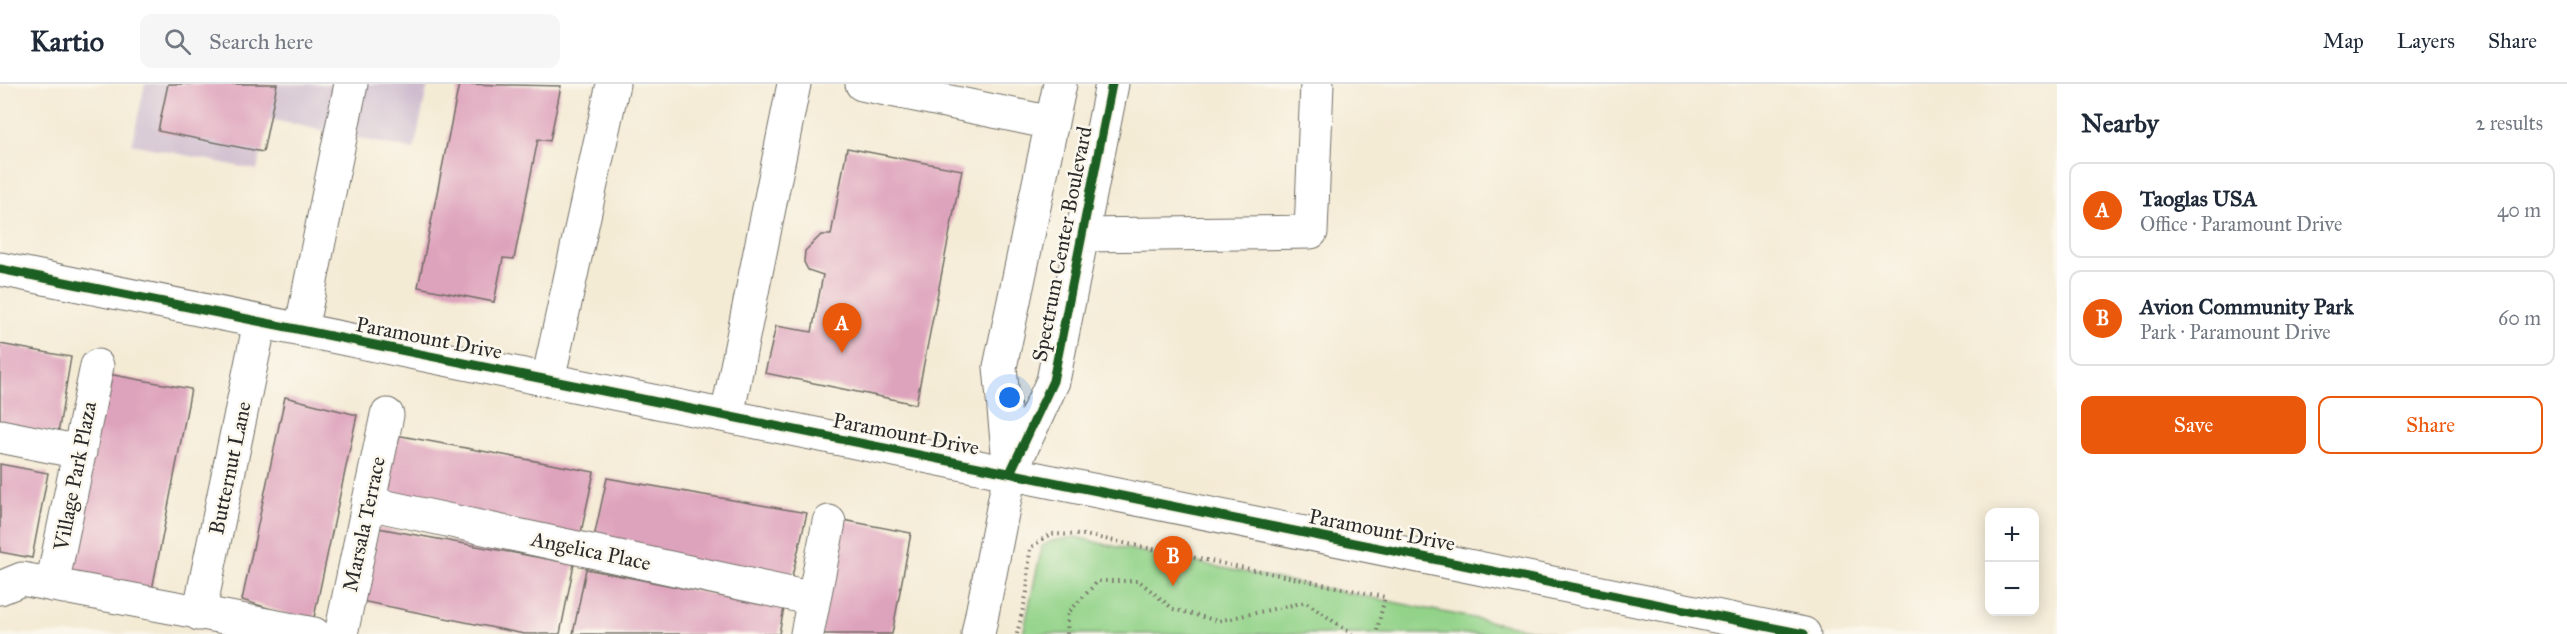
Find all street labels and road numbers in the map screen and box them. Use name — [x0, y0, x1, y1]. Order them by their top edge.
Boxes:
street label: Spectrum Center Boulevard — [1026, 124, 1098, 364]
street label: Paramount Drive — [354, 311, 505, 365]
street label: Village Park Plaza — [48, 399, 102, 554]
street label: Butternut Lane — [203, 399, 257, 537]
street label: Paramount Drive — [831, 407, 982, 461]
street label: Marsala Terrace — [337, 454, 391, 594]
street label: Paramount Drive — [1307, 503, 1458, 557]
street label: Angelica Place — [528, 525, 654, 576]

